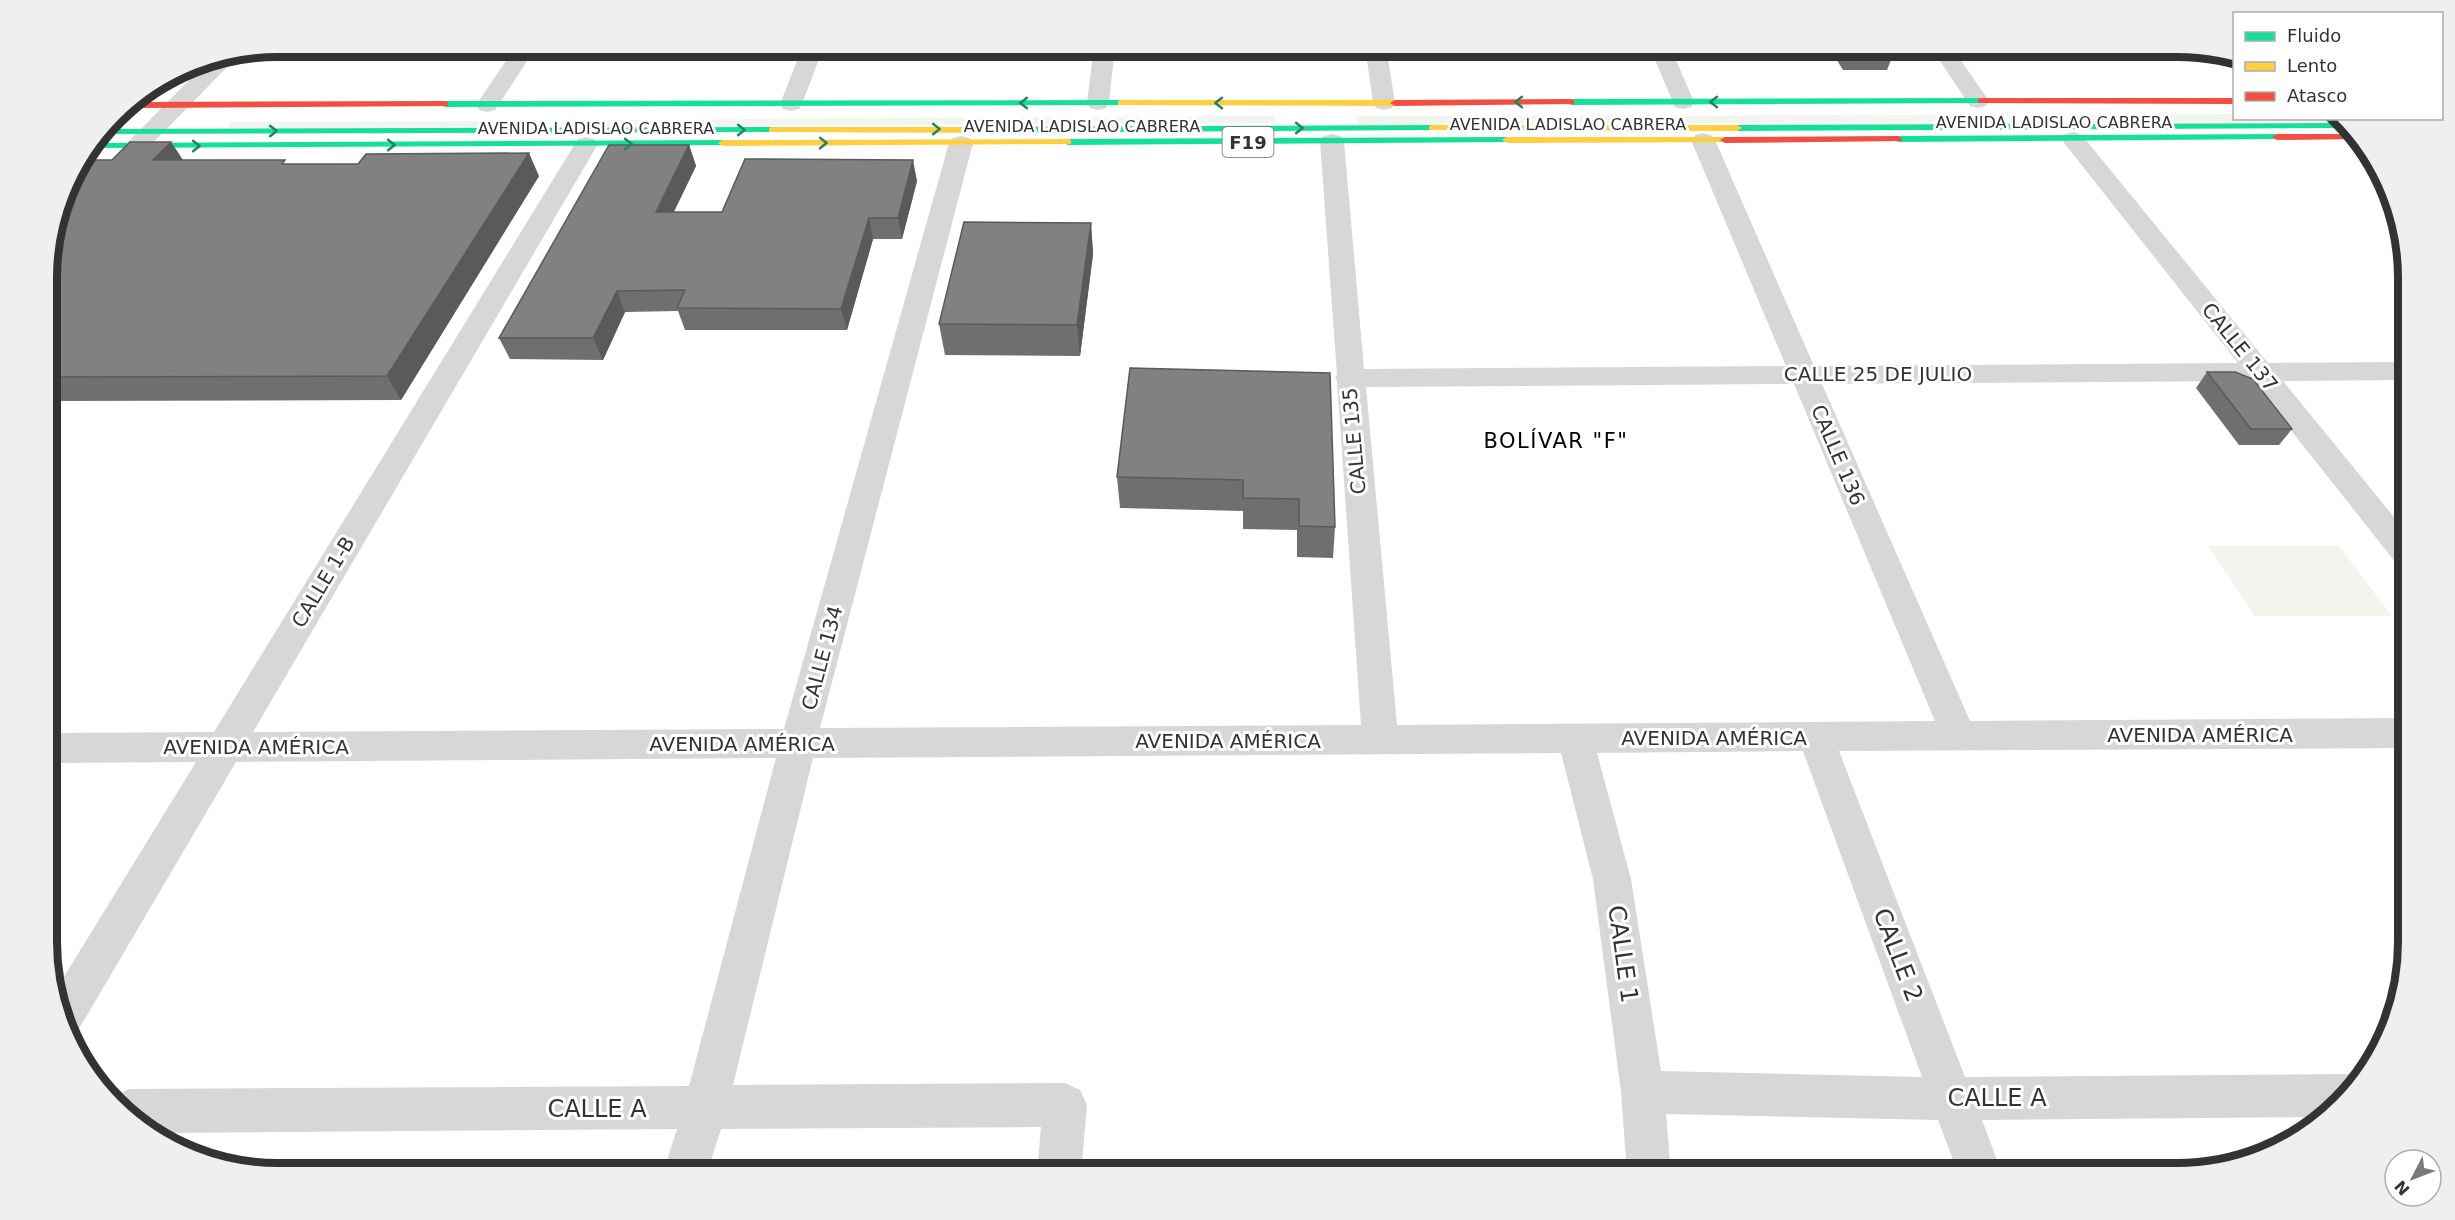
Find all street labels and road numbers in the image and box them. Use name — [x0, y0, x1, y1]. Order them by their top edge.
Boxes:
street label: AVENIDA LADISLAO CABRERA — [1936, 113, 2172, 132]
street label: AVENIDA LADISLAO CABRERA — [1450, 115, 1686, 134]
street label: AVENIDA LADISLAO CABRERA — [964, 117, 1200, 136]
street label: AVENIDA LADISLAO CABRERA — [478, 119, 714, 138]
road number: F19 — [1222, 127, 1274, 157]
street label: CALLE 137 — [2197, 298, 2283, 396]
street label: CALLE 25 DE JULIO — [1784, 362, 1972, 386]
street label: CALLE 135 — [1337, 387, 1371, 495]
street label: CALLE 136 — [1806, 401, 1870, 509]
street label: CALLE 1-B — [286, 532, 360, 632]
street label: CALLE 134 — [797, 603, 847, 713]
street label: AVENIDA AMÉRICA — [2107, 723, 2293, 747]
street label: AVENIDA AMÉRICA — [1621, 726, 1807, 750]
street label: AVENIDA AMÉRICA — [1135, 729, 1321, 753]
street label: AVENIDA AMÉRICA — [649, 732, 835, 756]
street label: AVENIDA AMÉRICA — [163, 735, 349, 759]
street label: CALLE 1 — [1602, 904, 1644, 1004]
street label: CALLE 2 — [1867, 904, 1929, 1006]
street label: CALLE A — [1947, 1084, 2047, 1112]
street label: CALLE A — [547, 1095, 647, 1123]

